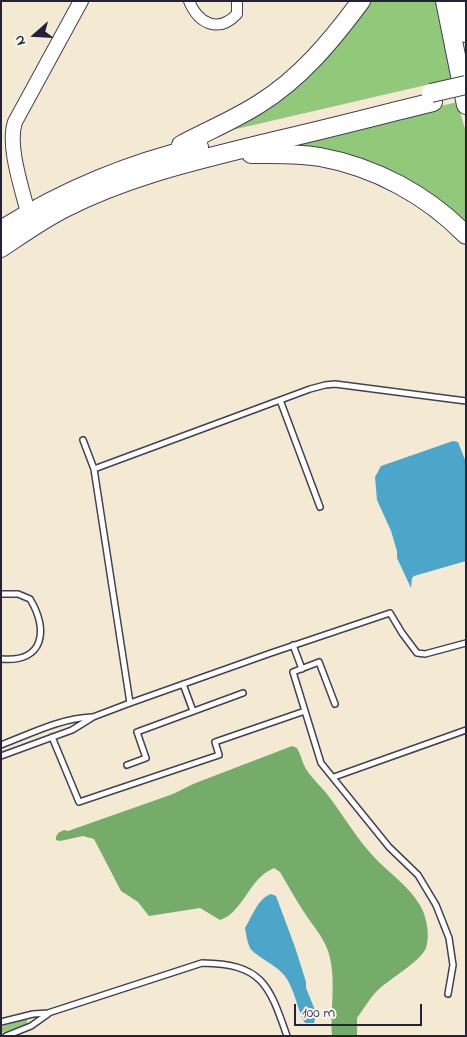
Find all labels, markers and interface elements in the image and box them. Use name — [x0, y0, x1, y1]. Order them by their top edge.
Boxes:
north arrow — [10, 10, 60, 60]
text: N — [9, 32, 32, 48]
scale bar — [297, 994, 424, 1026]
text: 100 m — [302, 1002, 335, 1024]

